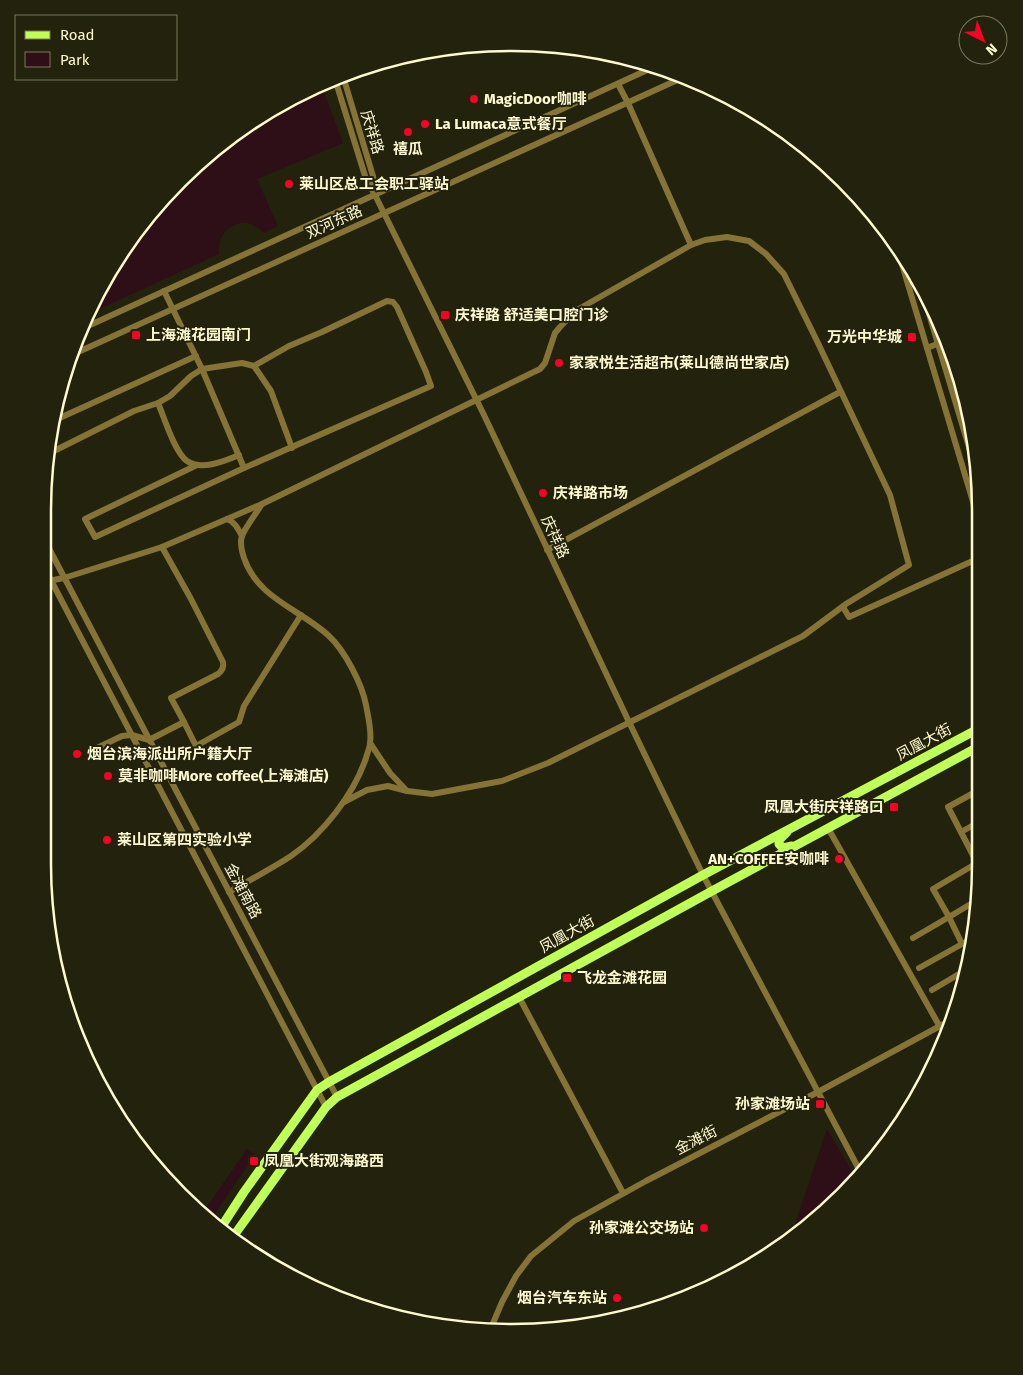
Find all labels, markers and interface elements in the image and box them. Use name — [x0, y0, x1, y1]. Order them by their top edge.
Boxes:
legend — [15, 15, 178, 80]
north arrow — [958, 15, 1008, 65]
text: Road — [60, 26, 95, 44]
text: N — [982, 40, 1001, 59]
text: Park — [60, 51, 90, 69]
place label: MagicDoor咖啡 — [484, 90, 587, 108]
marker: MagicDoor咖啡 — [468, 93, 480, 105]
street label: 庆祥路 — [357, 108, 387, 156]
place label: La Lumaca意式餐厅 — [435, 115, 567, 133]
marker: La Lumaca意式餐厅 — [419, 118, 431, 130]
marker: 禧瓜 — [402, 126, 414, 138]
place label: 禧瓜 — [393, 140, 423, 158]
place label: 莱山区总工会职工驿站 — [299, 175, 449, 193]
marker: 莱山区总工会职工驿站 — [283, 178, 295, 190]
street label: 双河东路 — [303, 202, 365, 242]
place label: 庆祥路 舒适美口腔门诊 — [455, 306, 610, 324]
marker: 庆祥路 舒适美口腔门诊 — [439, 309, 451, 321]
place label: 上海滩花园南门 — [146, 326, 251, 344]
place label: 万光中华城 — [827, 328, 902, 346]
marker: 上海滩花园南门 — [130, 329, 142, 341]
marker: 万光中华城 — [906, 331, 918, 343]
place label: 家家悦生活超市(莱山德尚世家店) — [569, 354, 789, 372]
marker: 家家悦生活超市(莱山德尚世家店) — [553, 357, 565, 369]
place label: 庆祥路市场 — [553, 484, 628, 502]
marker: 庆祥路市场 — [537, 487, 549, 499]
street label: 庆祥路 — [537, 513, 573, 561]
street label: 凤凰大街 — [893, 720, 955, 764]
place label: 烟台滨海派出所户籍大厅 — [87, 745, 252, 763]
marker: 烟台滨海派出所户籍大厅 — [71, 748, 83, 760]
place label: 莫非咖啡More coffee(上海滩店) — [118, 767, 329, 785]
marker: 莫非咖啡More coffee(上海滩店) — [102, 770, 114, 782]
place label: 凤凰大街庆祥路口 — [764, 798, 884, 816]
marker: 凤凰大街庆祥路口 — [888, 801, 900, 813]
place label: 莱山区第四实验小学 — [117, 831, 252, 849]
marker: 莱山区第四实验小学 — [101, 834, 113, 846]
place label: AN+COFFEE安咖啡 — [707, 850, 829, 868]
marker: AN+COFFEE安咖啡 — [833, 853, 845, 865]
street label: 金滩南路 — [221, 860, 265, 922]
street label: 凤凰大街 — [536, 912, 598, 956]
place label: 飞龙金滩花园 — [577, 969, 667, 987]
marker: 飞龙金滩花园 — [561, 972, 573, 984]
place label: 孙家滩场站 — [735, 1095, 810, 1113]
marker: 孙家滩场站 — [814, 1098, 826, 1110]
street label: 金滩街 — [672, 1122, 720, 1158]
place label: 凤凰大街观海路西 — [264, 1152, 384, 1170]
marker: 凤凰大街观海路西 — [248, 1155, 260, 1167]
place label: 孙家滩公交场站 — [589, 1219, 694, 1237]
marker: 孙家滩公交场站 — [698, 1222, 710, 1234]
place label: 烟台汽车东站 — [517, 1289, 607, 1307]
marker: 烟台汽车东站 — [611, 1292, 623, 1304]

